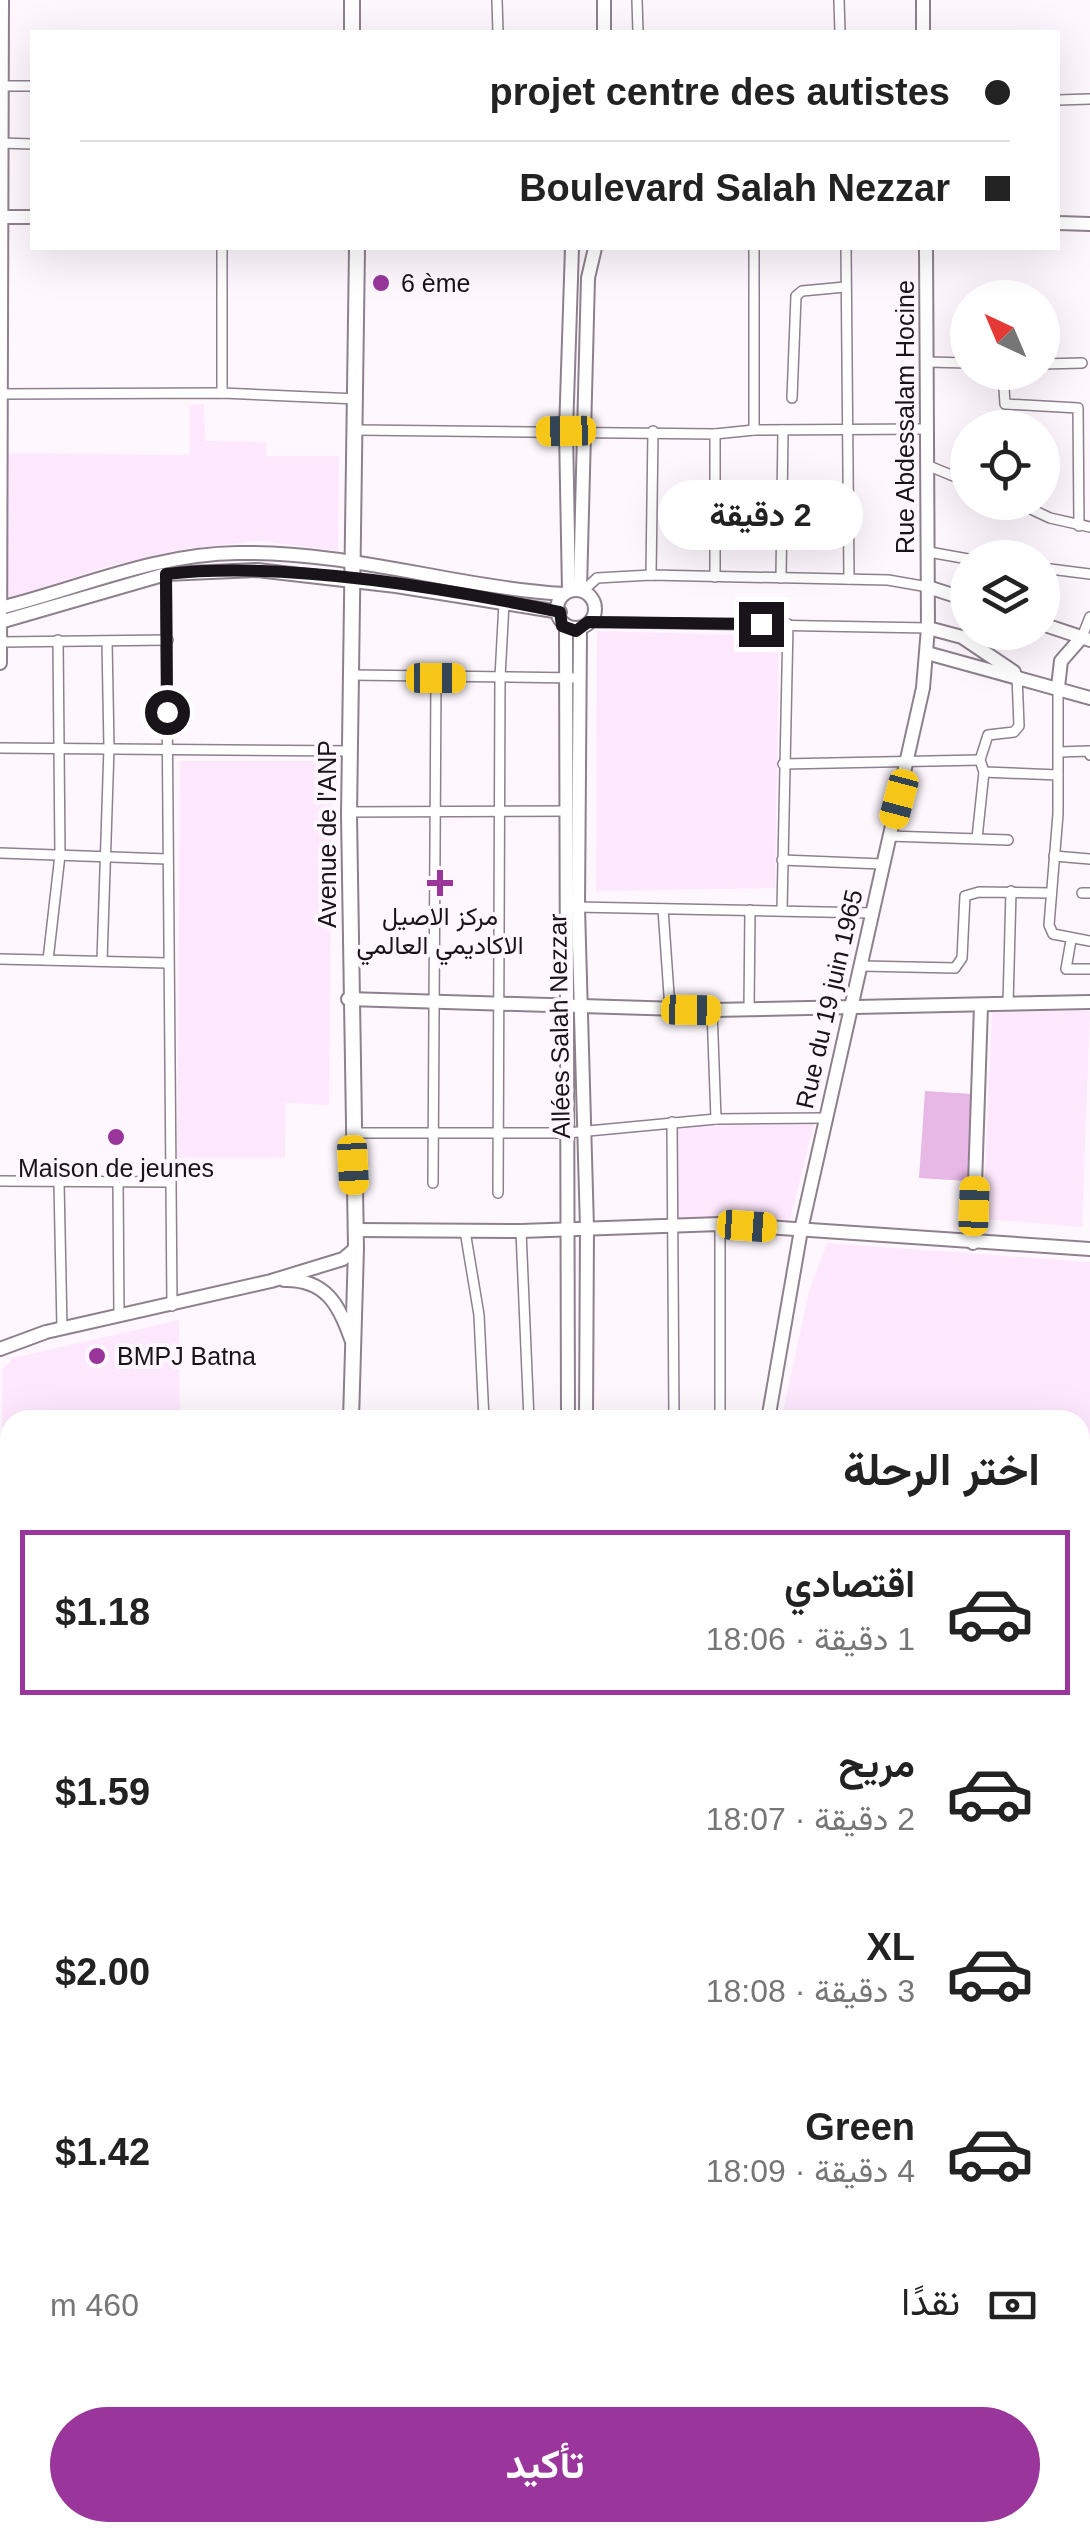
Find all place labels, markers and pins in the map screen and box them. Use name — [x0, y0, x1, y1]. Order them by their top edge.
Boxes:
place label: 6 ème — [401, 269, 470, 297]
marker: 6 ème — [370, 272, 392, 294]
marker: مركز الاصيل الاكاديمي العالمي — [427, 870, 453, 896]
place label: مركز الاصيل الاكاديمي العالمي — [356, 902, 524, 966]
marker: Maison de jeunes — [105, 1126, 127, 1148]
place label: Maison de jeunes — [18, 1154, 214, 1182]
place label: BMPJ Batna — [117, 1342, 256, 1370]
marker: BMPJ Batna — [86, 1345, 108, 1367]

